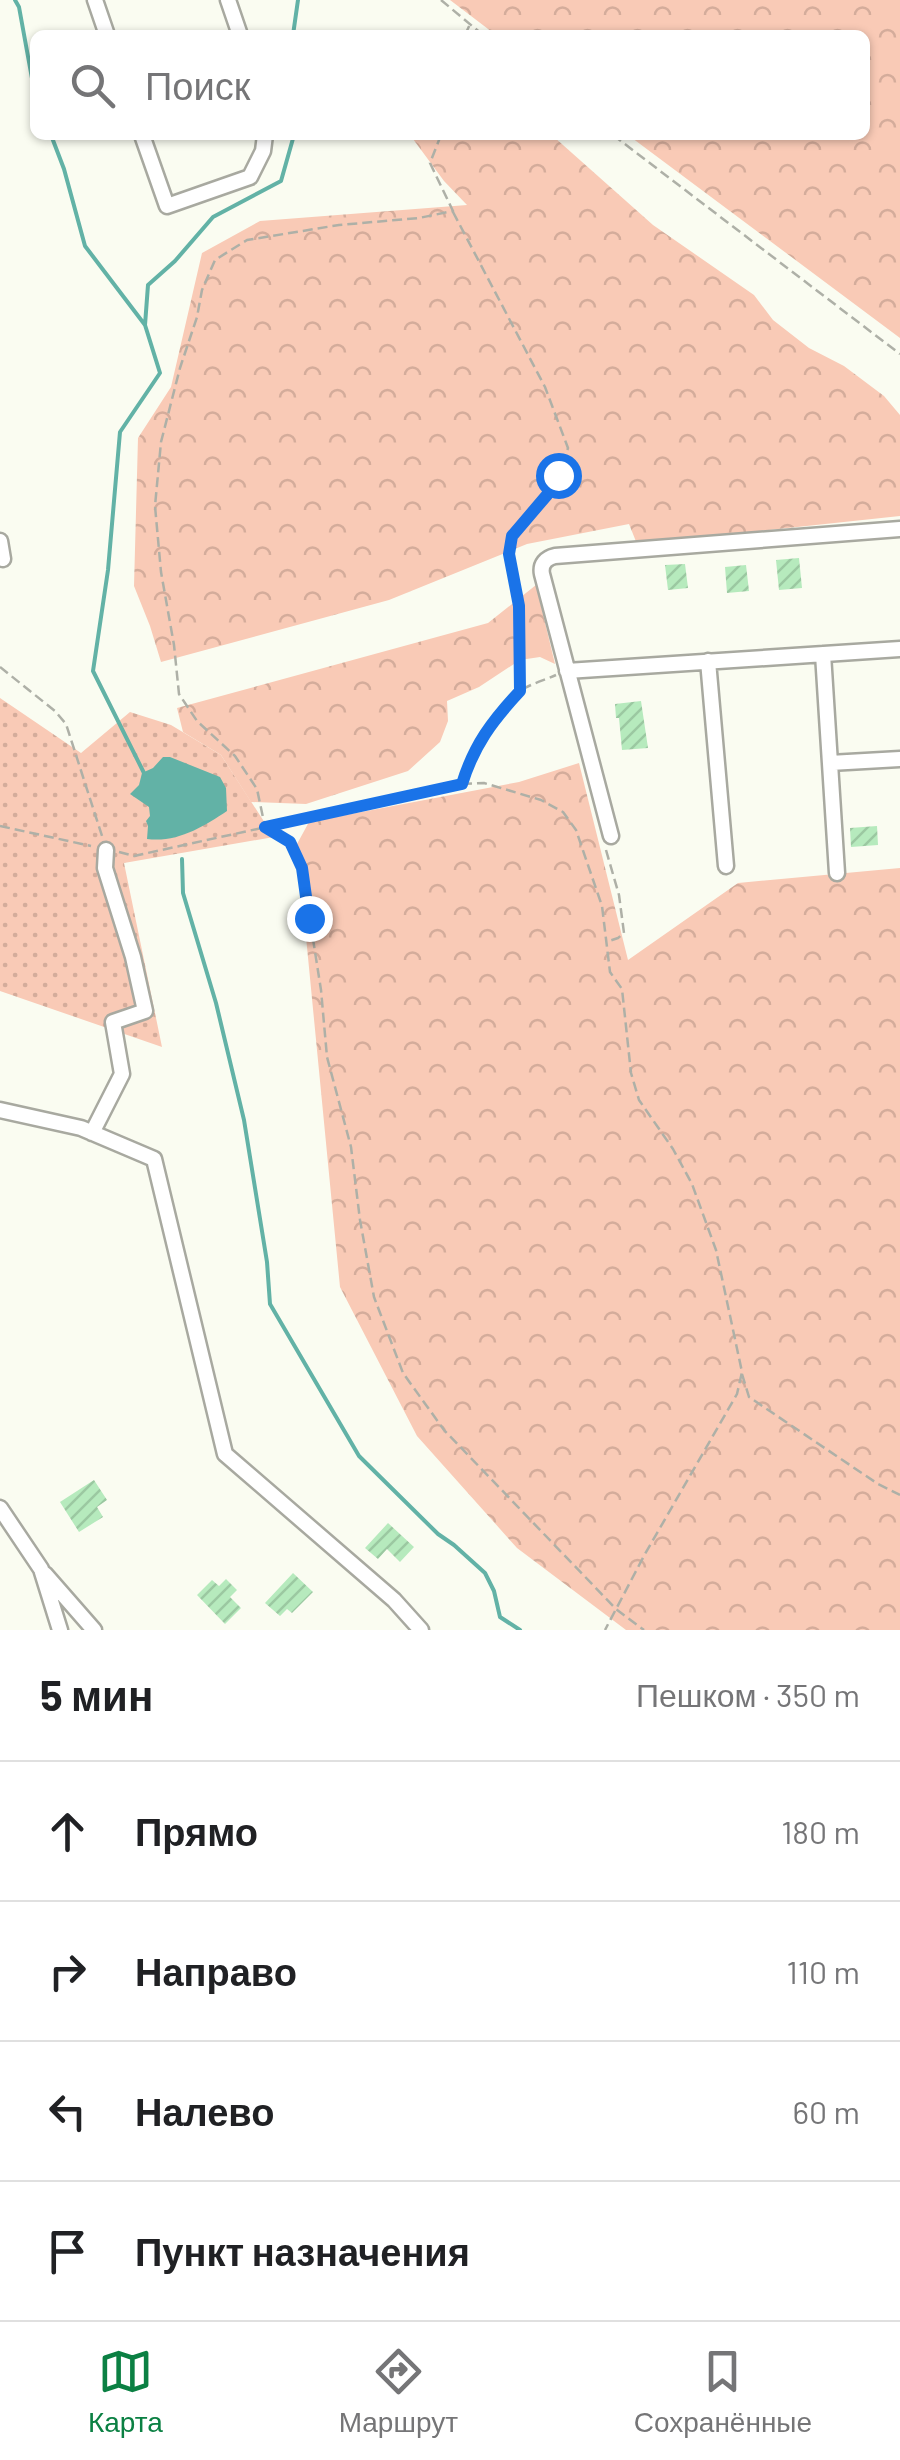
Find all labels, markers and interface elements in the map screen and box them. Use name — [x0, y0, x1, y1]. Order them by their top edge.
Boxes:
search box — [30, 30, 870, 140]
icon: search — [65, 58, 120, 113]
text: Поиск — [145, 62, 250, 108]
route start — [536, 453, 582, 499]
route end — [287, 896, 333, 942]
text: 5 мин — [40, 1669, 153, 1719]
text: Пешком · 350 m — [636, 1675, 860, 1713]
icon: ahead — [40, 1804, 95, 1859]
text: Прямо — [135, 1808, 258, 1854]
text: 180 m — [781, 1812, 860, 1850]
icon: right — [40, 1944, 95, 1999]
text: Направо — [135, 1948, 297, 1994]
text: 110 m — [787, 1952, 860, 1990]
icon: left — [40, 2084, 95, 2139]
text: Налево — [135, 2088, 274, 2134]
text: 60 m — [793, 2092, 860, 2130]
icon: arrive — [40, 2224, 95, 2279]
text: Пункт назначения — [135, 2228, 470, 2274]
tab: Карта — [88, 2344, 163, 2439]
tab: Маршрут — [339, 2344, 458, 2439]
tab: Сохранённые — [634, 2344, 812, 2439]

